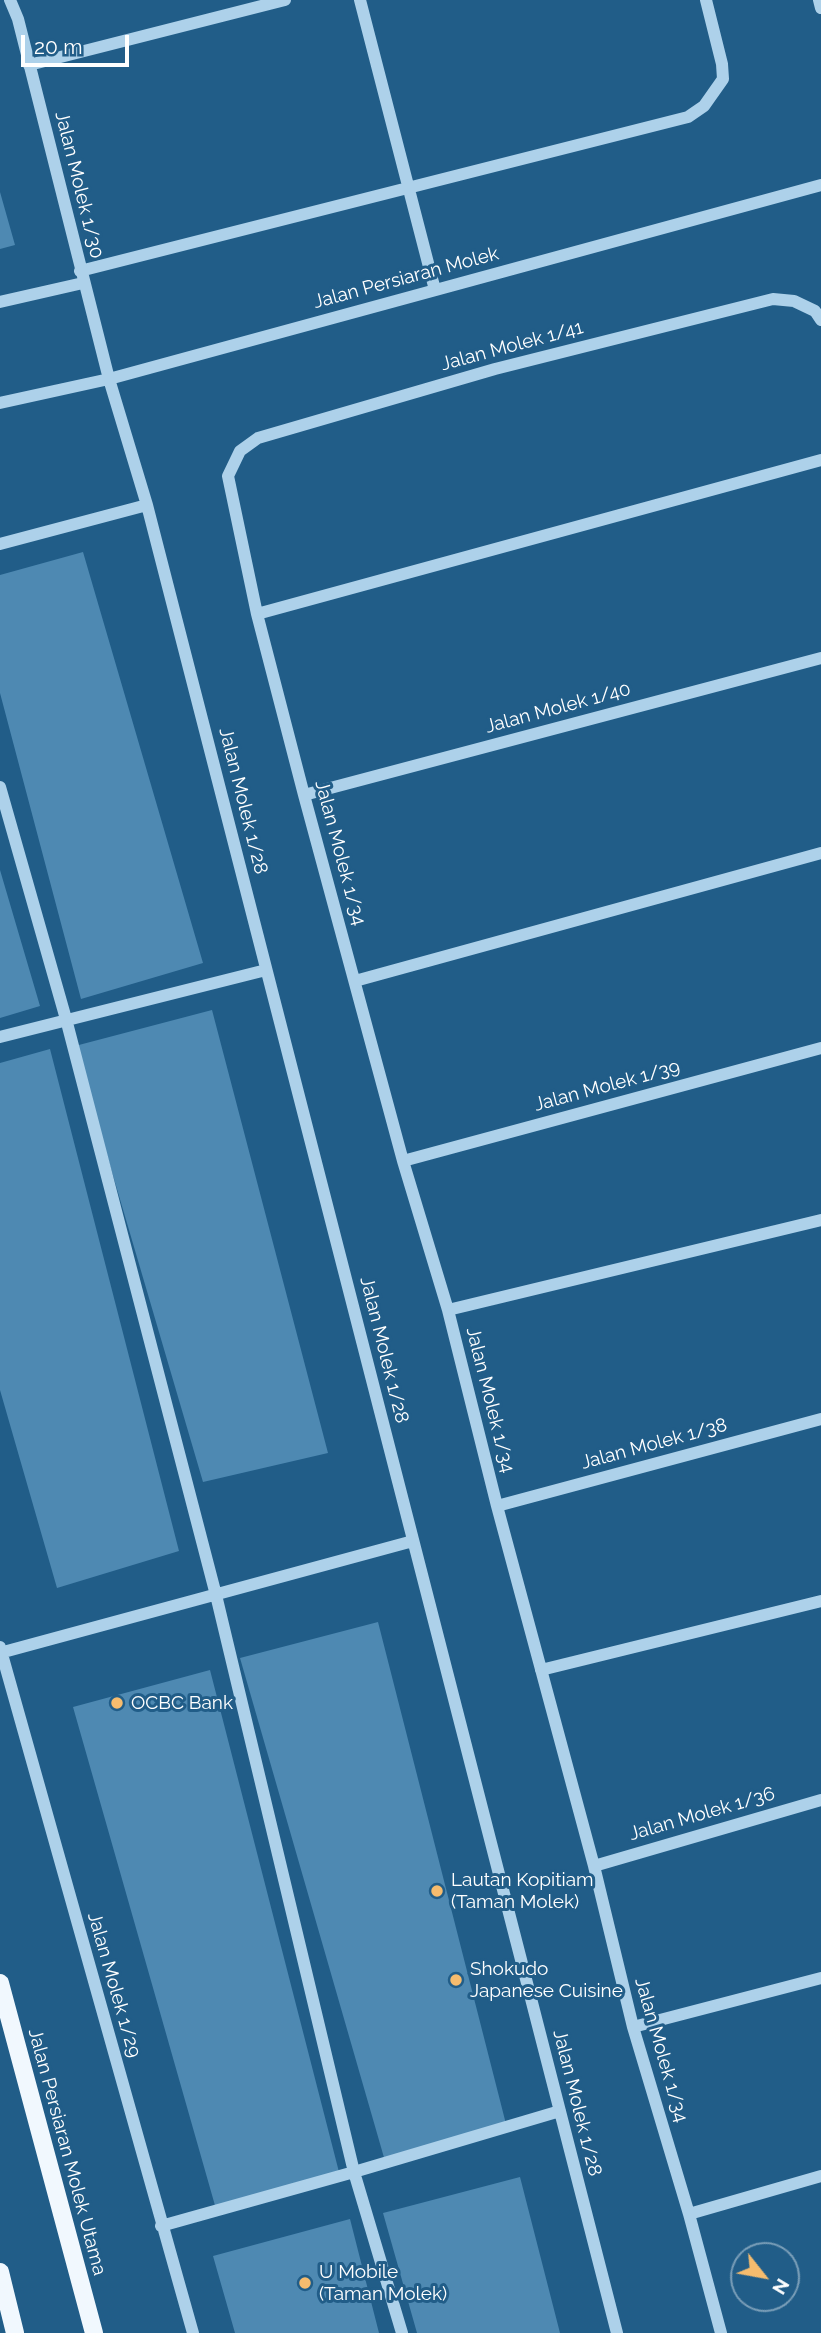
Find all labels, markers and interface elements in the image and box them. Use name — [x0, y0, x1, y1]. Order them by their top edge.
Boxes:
scale bar — [24, 21, 133, 65]
text: 20 m — [34, 34, 82, 59]
street label: Jalan Molek 1/30 — [50, 109, 108, 261]
street label: Jalan Persiaran Molek — [311, 242, 501, 314]
street label: Jalan Molek 1/41 — [438, 316, 586, 376]
street label: Jalan Molek 1/40 — [483, 678, 633, 738]
street label: Jalan Molek 1/28 — [214, 725, 272, 877]
street label: Jalan Molek 1/34 — [310, 778, 370, 928]
street label: Jalan Molek 1/39 — [532, 1056, 682, 1116]
street label: Jalan Molek 1/28 — [355, 1274, 413, 1426]
street label: Jalan Molek 1/34 — [461, 1325, 519, 1475]
street label: Jalan Molek 1/38 — [578, 1414, 730, 1474]
place label: OCBC Bank — [131, 1692, 233, 1714]
marker: OCBC Bank — [109, 1695, 125, 1711]
street label: Jalan Molek 1/36 — [627, 1782, 777, 1846]
place label: Lautan Kopitiam (Taman Molek) — [451, 1869, 593, 1913]
marker: Lautan Kopitiam (Taman Molek) — [429, 1883, 445, 1899]
street label: Jalan Molek 1/29 — [82, 1910, 146, 2060]
place label: Shokudo Japanese Cuisine — [470, 1958, 623, 2002]
marker: Shokudo Japanese Cuisine — [448, 1972, 464, 1988]
street label: Jalan Molek 1/34 — [629, 1975, 693, 2125]
street label: Jalan Persiaran Molek Utama — [23, 2026, 111, 2278]
street label: Jalan Molek 1/28 — [548, 2027, 606, 2179]
north arrow — [730, 2242, 800, 2312]
place label: U Mobile (Taman Molek) — [319, 2261, 447, 2305]
marker: U Mobile (Taman Molek) — [297, 2275, 313, 2291]
text: N — [768, 2275, 794, 2299]

